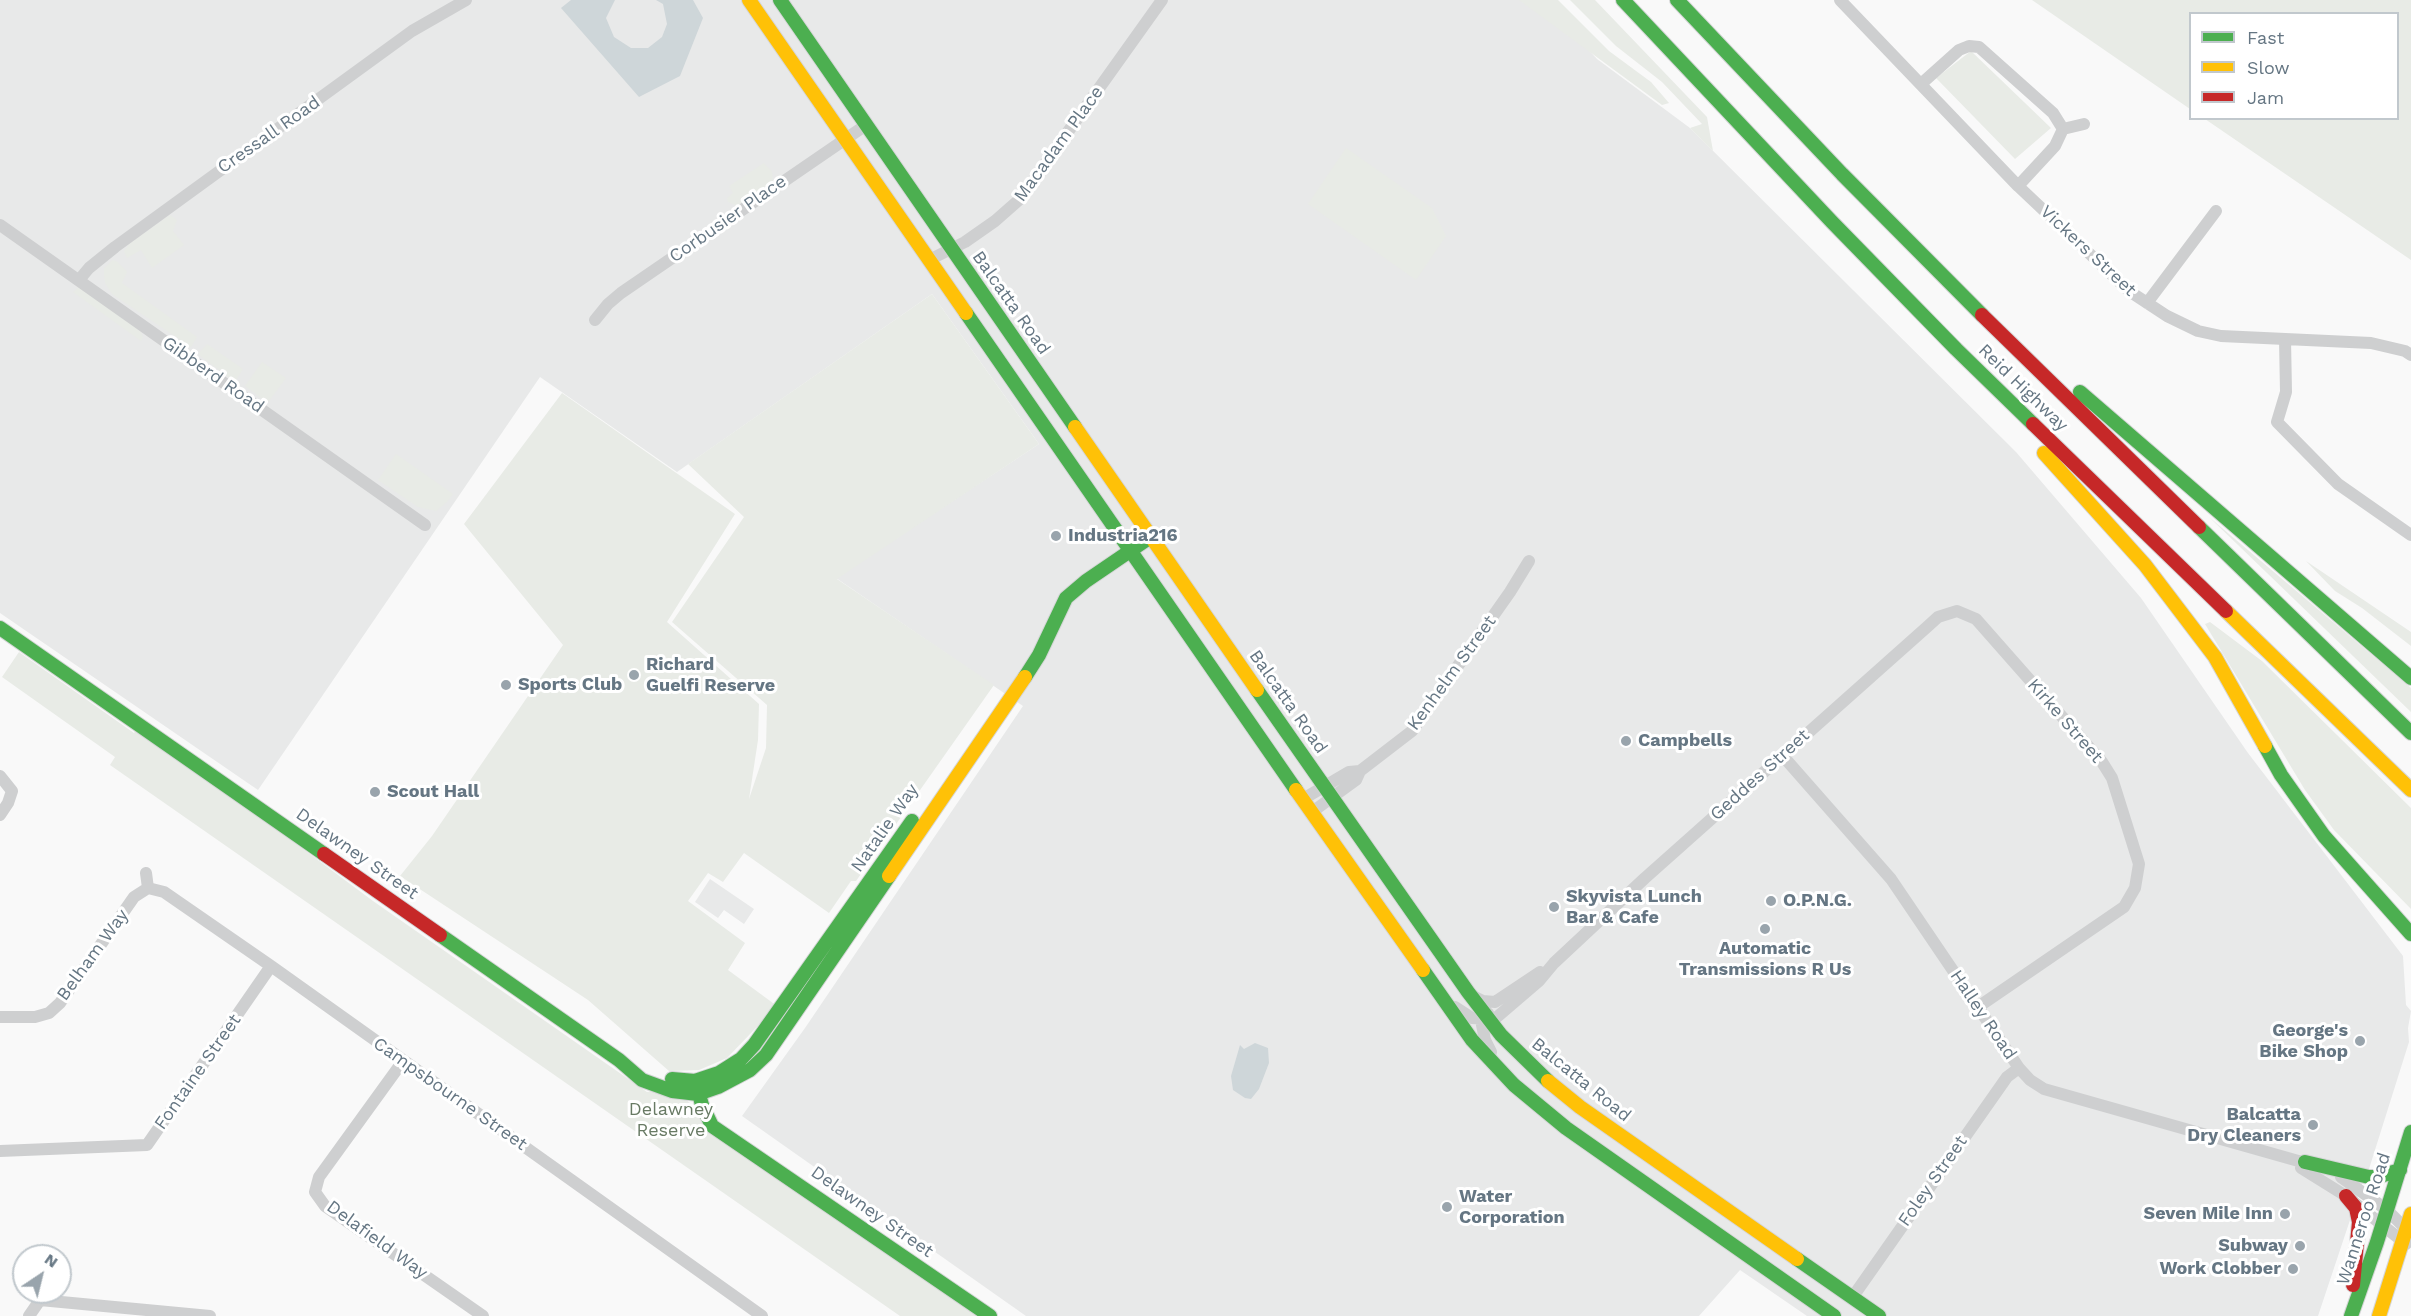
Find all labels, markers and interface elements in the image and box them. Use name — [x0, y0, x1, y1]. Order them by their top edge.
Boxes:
legend — [2189, 12, 2399, 120]
text: Fast — [2247, 27, 2284, 48]
text: Slow — [2247, 57, 2290, 78]
street label: Macadam Place — [1010, 82, 1108, 206]
text: Jam — [2247, 87, 2284, 108]
street label: Cressall Road — [214, 92, 324, 178]
street label: Corbusier Place — [665, 171, 791, 267]
street label: Vickers Street — [2035, 201, 2141, 301]
street label: Balcatta Road — [967, 247, 1055, 359]
street label: Gibberd Road — [158, 332, 268, 418]
street label: Reid Highway — [1974, 340, 2072, 436]
place label: Industria216 — [1068, 525, 1178, 547]
marker: Industria216 — [1049, 529, 1063, 543]
street label: Kenhelm Street — [1403, 611, 1501, 735]
street label: Balcatta Road — [1244, 646, 1332, 758]
place label: Richard Guelfi Reserve — [646, 654, 775, 696]
marker: Richard Guelfi Reserve — [627, 668, 641, 682]
place label: Sports Club — [518, 674, 622, 696]
street label: Kirke Street — [2023, 674, 2107, 768]
marker: Sports Club — [499, 678, 513, 692]
street label: Geddes Street — [1706, 725, 1814, 825]
place label: Campbells — [1638, 730, 1732, 752]
marker: Campbells — [1619, 734, 1633, 748]
street label: Natalie Way — [847, 780, 923, 876]
place label: Scout Hall — [387, 781, 479, 803]
marker: Scout Hall — [368, 785, 382, 799]
street label: Delawney Street — [292, 804, 422, 904]
place label: Skyvista Lunch Bar & Cafe — [1566, 886, 1702, 928]
place label: O.P.N.G. — [1783, 890, 1852, 912]
marker: O.P.N.G. — [1764, 894, 1778, 908]
marker: Skyvista Lunch Bar & Cafe — [1547, 900, 1561, 914]
street label: Belham Way — [53, 905, 133, 1005]
marker: Automatic Transmissions R Us — [1758, 922, 1772, 936]
place label: Automatic Transmissions R Us — [1679, 938, 1851, 980]
street label: Halley Road — [1945, 966, 2021, 1064]
street label: Fontaine Street — [150, 1010, 246, 1134]
place label: George's Bike Shop — [2259, 1020, 2348, 1062]
street label: Campsbourne Street — [369, 1033, 531, 1155]
street label: Balcatta Road — [1527, 1033, 1635, 1127]
marker: George's Bike Shop — [2353, 1034, 2367, 1048]
park label: Delawney Reserve — [629, 1099, 713, 1142]
place label: Balcatta Dry Cleaners — [2187, 1104, 2301, 1146]
marker: Balcatta Dry Cleaners — [2306, 1118, 2320, 1132]
street label: Foley Street — [1894, 1131, 1972, 1231]
street label: Wanneroo Road — [2332, 1150, 2396, 1288]
street label: Delawney Street — [807, 1162, 937, 1262]
place label: Water Corporation — [1459, 1186, 1565, 1228]
street label: Delafield Way — [322, 1196, 432, 1284]
marker: Water Corporation — [1440, 1200, 1454, 1214]
place label: Seven Mile Inn — [2144, 1203, 2273, 1225]
marker: Seven Mile Inn — [2278, 1207, 2292, 1221]
place label: Subway — [2218, 1235, 2288, 1257]
marker: Subway — [2293, 1239, 2307, 1253]
north arrow — [12, 1244, 72, 1304]
text: N — [41, 1249, 62, 1272]
place label: Work Clobber — [2159, 1258, 2281, 1280]
marker: Work Clobber — [2286, 1262, 2300, 1276]

